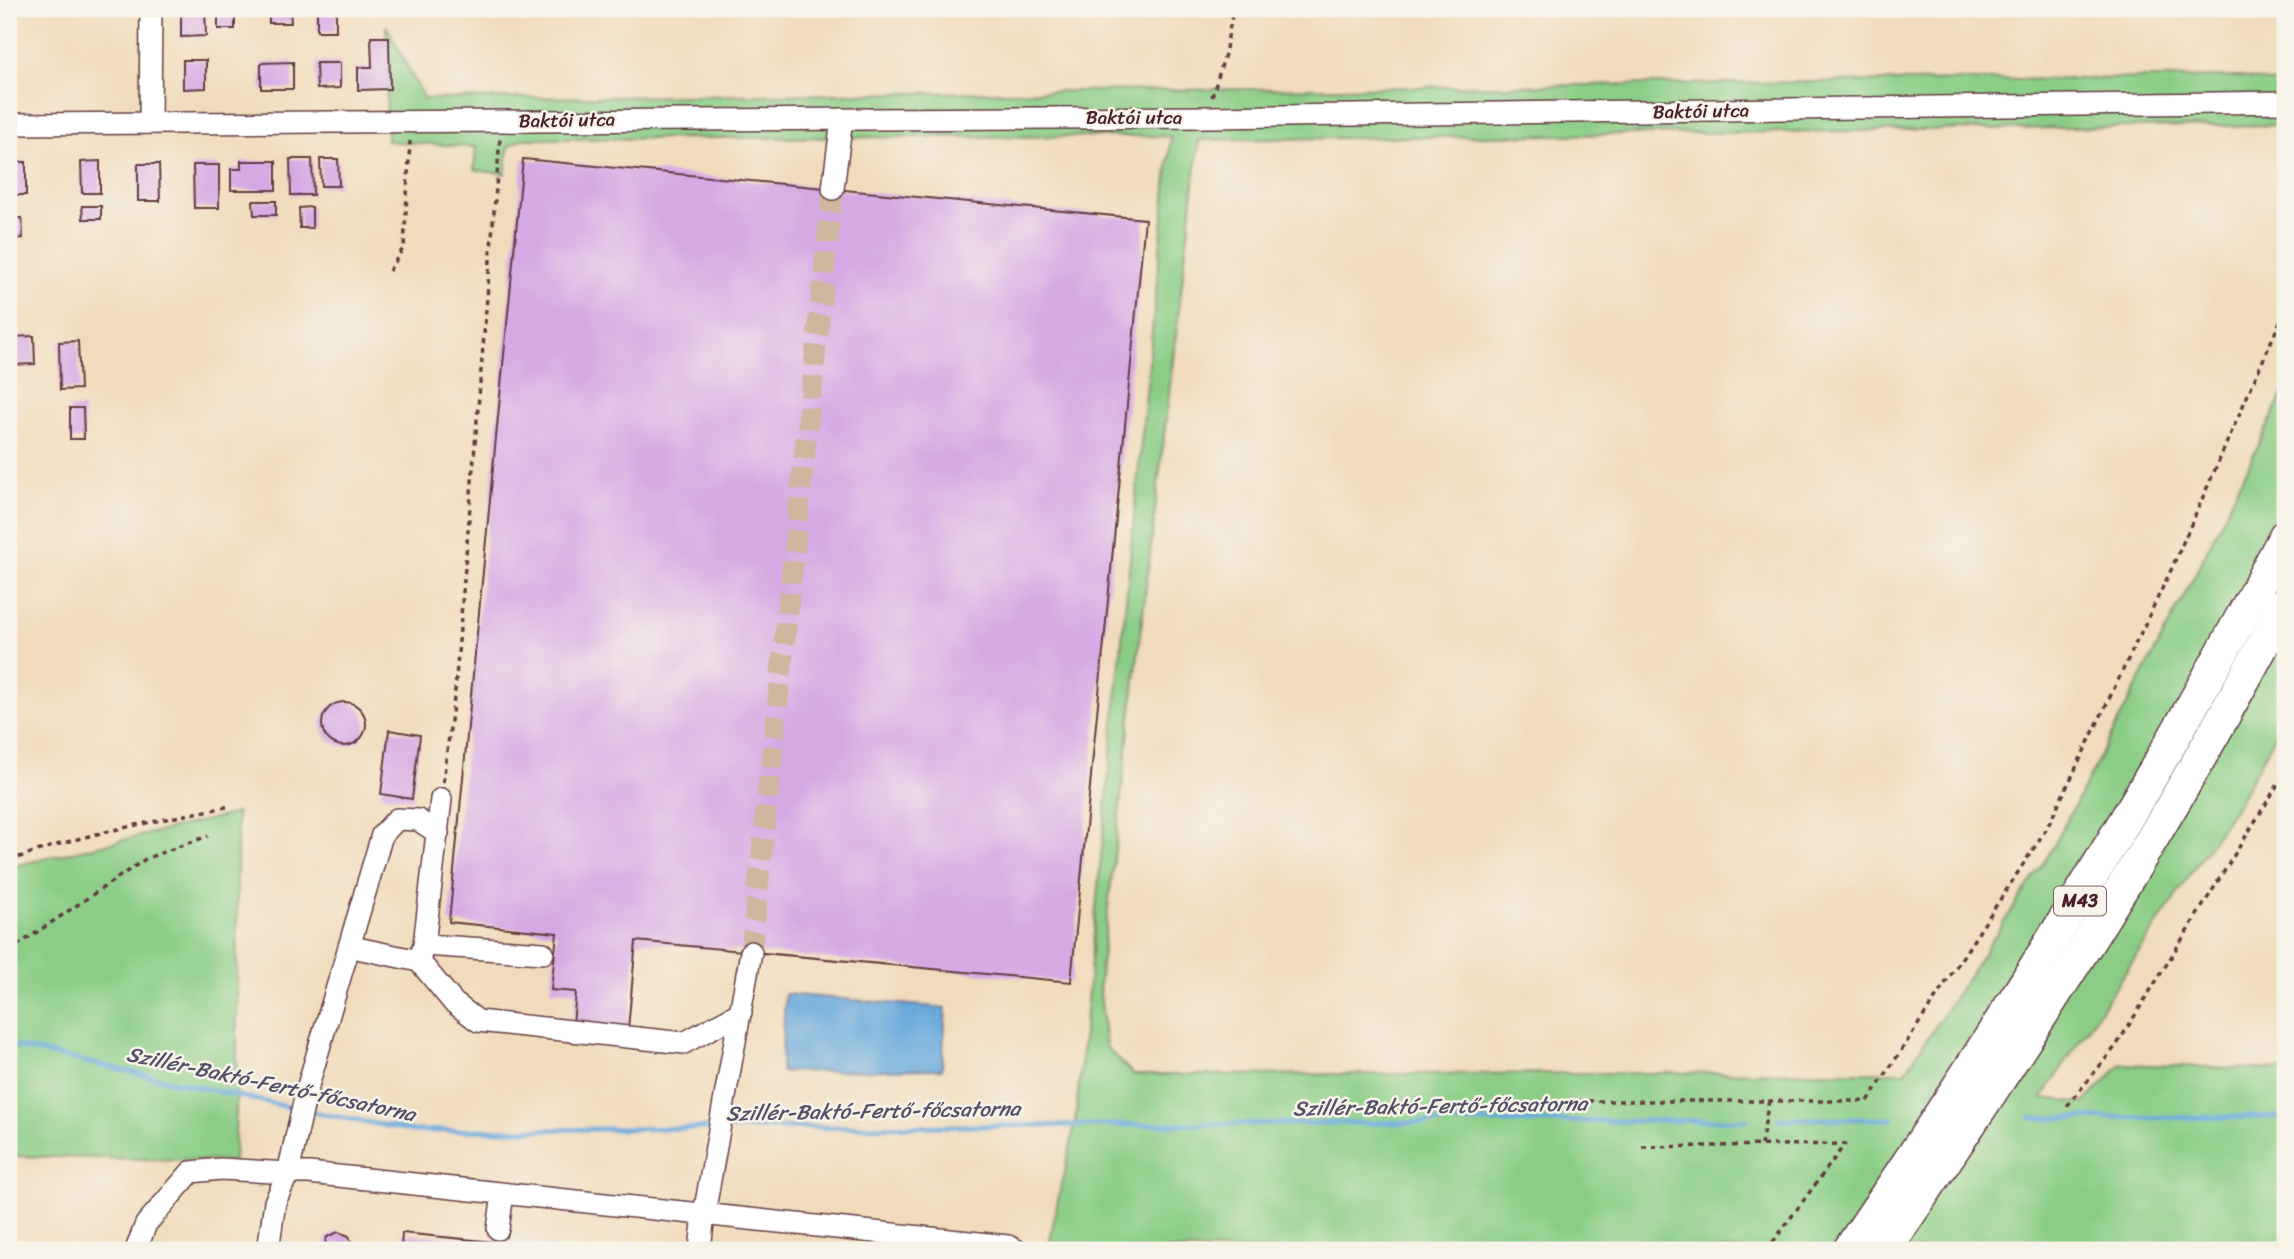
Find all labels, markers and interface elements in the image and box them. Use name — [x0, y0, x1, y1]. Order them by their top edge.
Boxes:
street label: Baktói utca — [1652, 94, 1750, 128]
street label: Baktói utca — [1086, 101, 1183, 134]
street label: Baktói utca — [518, 103, 616, 137]
road number: M43 — [2054, 887, 2106, 916]
water label: Szillér-Baktó-Fertő-főcsatorna — [123, 1035, 421, 1134]
water label: Szillér-Baktó-Fertő-főcsatorna — [1292, 1084, 1590, 1128]
water label: Szillér-Baktó-Fertő-főcsatorna — [725, 1089, 1023, 1133]

